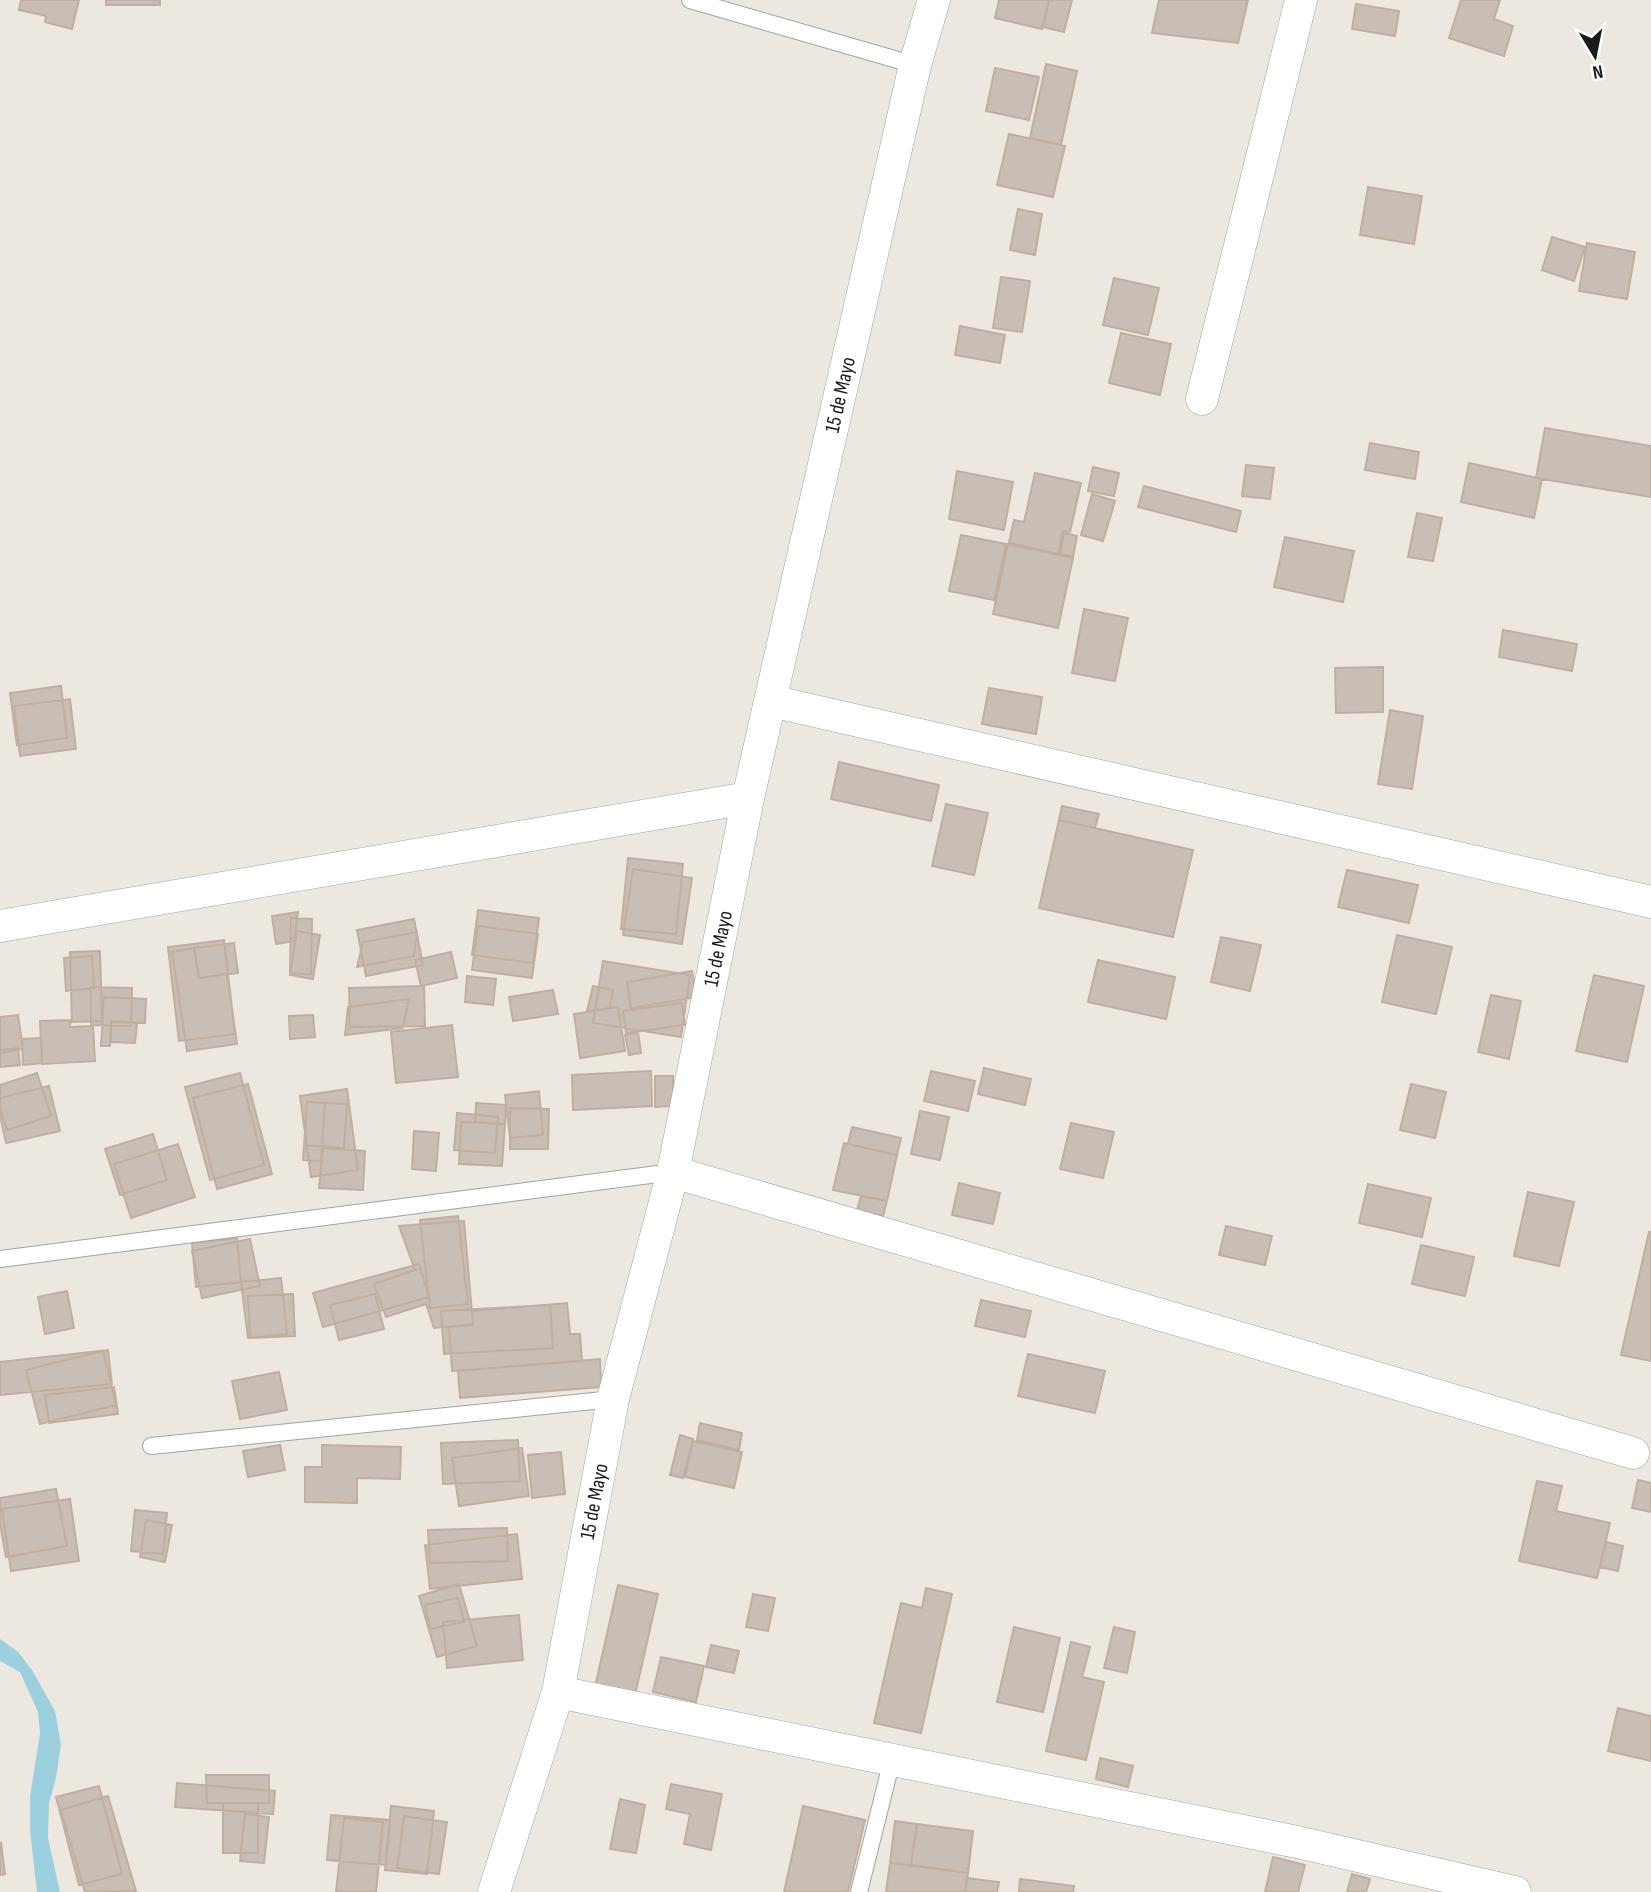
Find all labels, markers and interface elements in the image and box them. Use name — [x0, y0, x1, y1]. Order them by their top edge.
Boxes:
north arrow — [1560, 21, 1630, 91]
text: N — [1591, 59, 1605, 83]
street label: 15 de Mayo — [819, 354, 861, 435]
street label: 15 de Mayo — [698, 908, 738, 988]
street label: 15 de Mayo — [574, 1461, 613, 1541]

